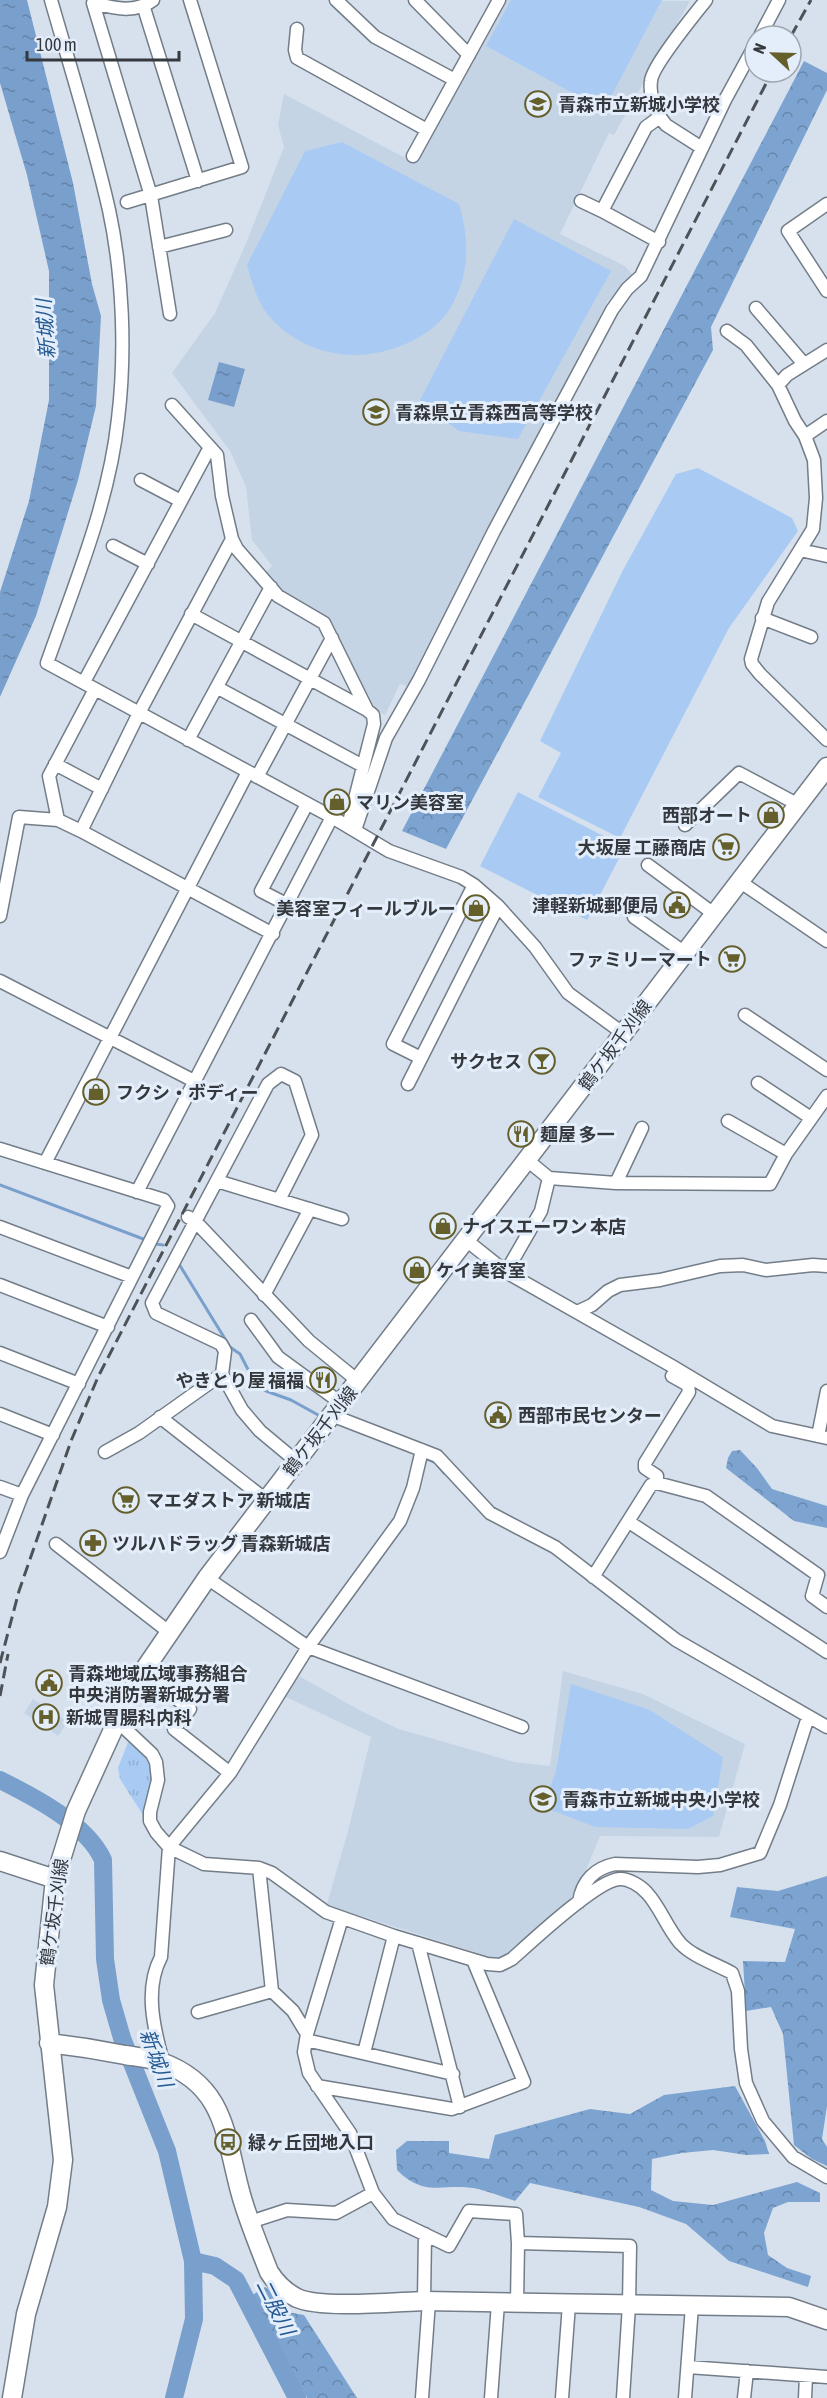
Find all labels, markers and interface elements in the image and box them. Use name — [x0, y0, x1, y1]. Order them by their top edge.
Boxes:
scale bar — [27, 24, 178, 62]
north arrow — [743, 24, 803, 84]
text: 100 m — [36, 34, 77, 55]
text: N — [749, 41, 769, 56]
school or university icon: 青森市立新城小学校 — [523, 89, 553, 119]
place label: 青森市立新城小学校 — [558, 94, 720, 115]
water label: 新城川 — [31, 296, 59, 360]
school or university icon: 青森県立青森西高等学校 — [361, 397, 391, 427]
place label: 青森県立青森西高等学校 — [395, 402, 593, 423]
shop icon: マリン美容室 — [322, 787, 352, 817]
place label: マリン美容室 — [356, 792, 464, 813]
shop icon: 西部オート — [756, 800, 786, 830]
place label: 西部オート — [662, 805, 752, 826]
supermarket icon: 大坂屋 工藤商店 — [711, 832, 741, 862]
place label: 大坂屋 工藤商店 — [578, 837, 706, 858]
public building icon: 津軽新城郵便局 — [662, 890, 692, 920]
shop icon: 美容室フィールブルー — [461, 893, 491, 923]
place label: 津軽新城郵便局 — [532, 895, 658, 916]
place label: 美容室フィールブルー — [276, 898, 456, 919]
supermarket icon: ファミリーマート — [717, 944, 747, 974]
place label: ファミリーマート — [568, 949, 712, 970]
street label: 鶴ケ坂千刈線 — [574, 996, 656, 1094]
bar icon: サクセス — [527, 1046, 557, 1076]
place label: サクセス — [450, 1051, 522, 1072]
shop icon: フクシ・ボディー — [81, 1077, 111, 1107]
place label: フクシ・ボディー — [116, 1082, 259, 1103]
restaurant icon: 麺屋 多一 — [506, 1119, 536, 1149]
place label: 麺屋 多一 — [540, 1124, 614, 1145]
shop icon: ナイスエーワン 本店 — [428, 1211, 458, 1241]
place label: ナイスエーワン 本店 — [462, 1216, 626, 1237]
shop icon: ケイ美容室 — [402, 1255, 432, 1285]
place label: ケイ美容室 — [436, 1260, 526, 1281]
restaurant icon: やきとり屋 福福 — [308, 1365, 338, 1395]
place label: やきとり屋 福福 — [176, 1370, 304, 1391]
street label: 鶴ケ坂千刈線 — [278, 1382, 362, 1480]
public building icon: 西部市民センター — [483, 1400, 513, 1430]
place label: 西部市民センター — [518, 1405, 662, 1426]
supermarket icon: マエダストア 新城店 — [111, 1485, 141, 1515]
place label: マエダストア 新城店 — [146, 1490, 310, 1511]
pharmacy icon: ツルハドラッグ 青森新城店 — [78, 1528, 108, 1558]
place label: ツルハドラッグ 青森新城店 — [112, 1533, 330, 1554]
place label: 青森地域広域事務組合 中央消防署新城分署 — [68, 1663, 248, 1705]
public building icon: 青森地域広域事務組合 中央消防署新城分署 — [34, 1668, 64, 1698]
hospital icon: 新城胃腸科内科 — [31, 1702, 61, 1732]
place label: 新城胃腸科内科 — [66, 1707, 192, 1728]
school or university icon: 青森市立新城中央小学校 — [528, 1784, 558, 1814]
place label: 青森市立新城中央小学校 — [562, 1789, 760, 1810]
street label: 鶴ケ坂千刈線 — [36, 1857, 72, 1967]
water label: 新城川 — [136, 2026, 179, 2092]
bus stop icon: 緑ヶ丘団地入口 — [213, 2127, 243, 2157]
place label: 緑ヶ丘団地入口 — [248, 2132, 374, 2153]
water label: 二股川 — [252, 2275, 301, 2341]

